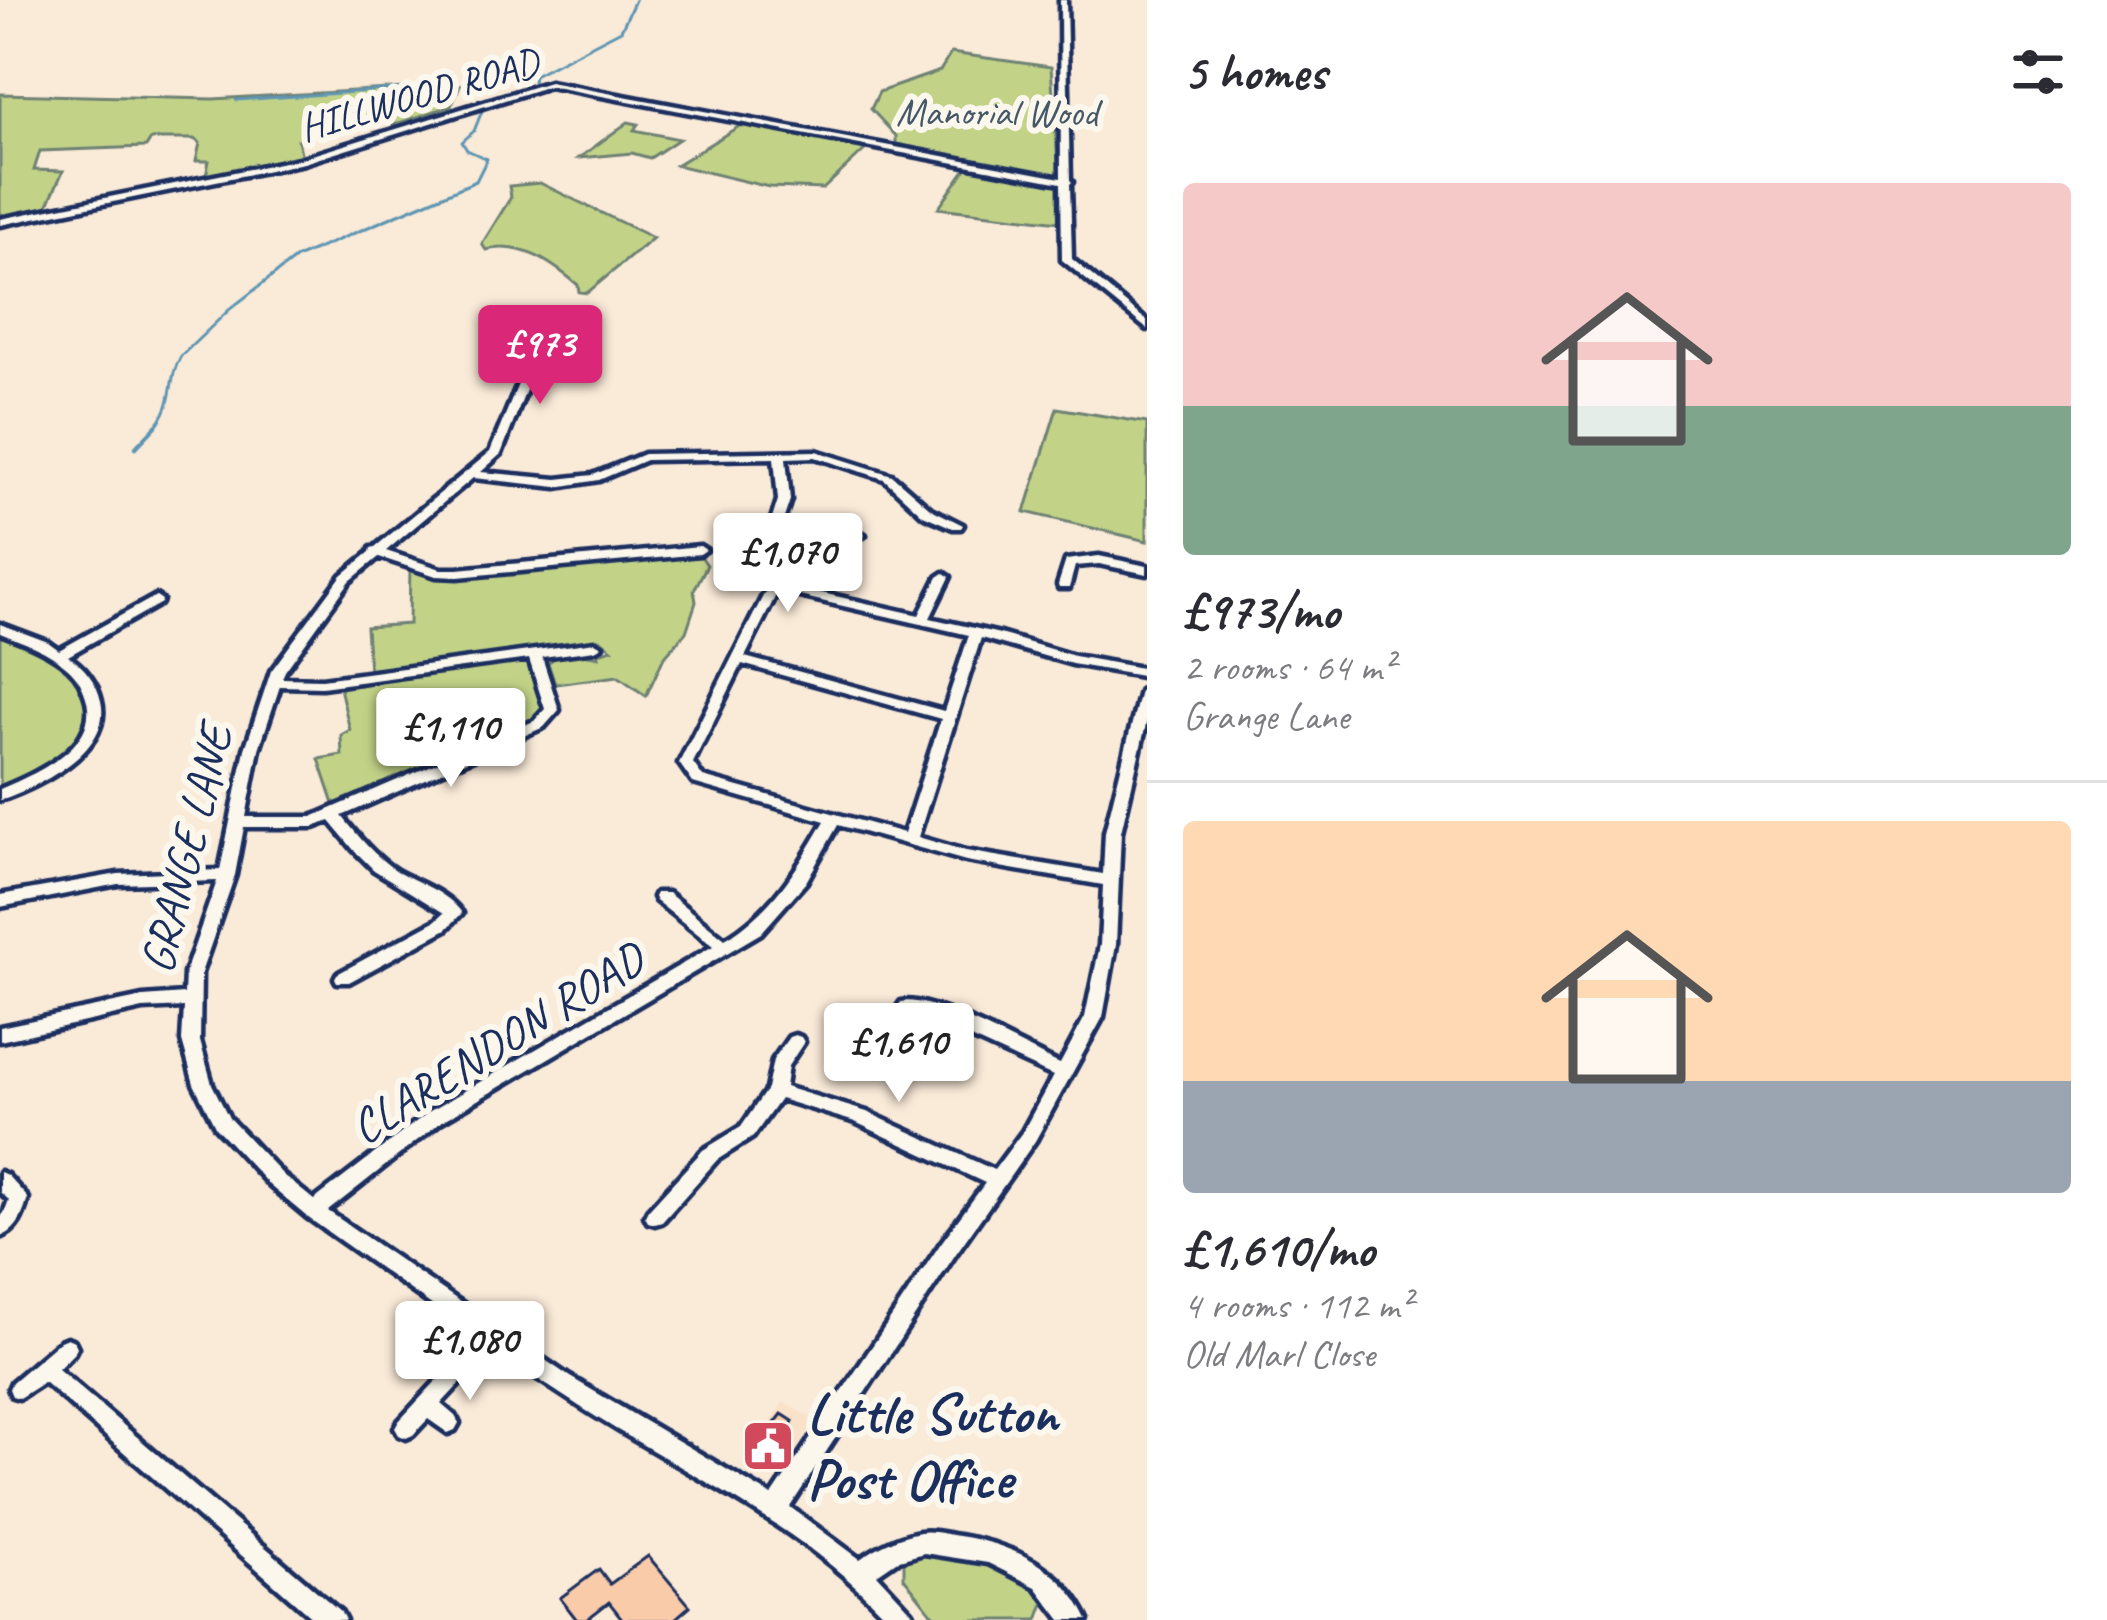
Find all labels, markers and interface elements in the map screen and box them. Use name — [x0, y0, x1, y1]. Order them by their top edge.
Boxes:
street label: HILLWOOD ROAD — [294, 37, 547, 152]
icon: filters — [2005, 39, 2071, 105]
text: 5 homes — [1183, 40, 1326, 104]
park label: Manorial Wood — [896, 88, 1104, 137]
icon: home — [1519, 261, 1735, 477]
pin: £973 — [469, 305, 611, 407]
text: £973 — [505, 319, 575, 368]
pin: £1,070 — [690, 513, 886, 615]
text: £1,070 — [740, 527, 836, 576]
text: £973/mo — [1183, 579, 1339, 643]
text: 2 rooms · 64 m² — [1183, 643, 1394, 692]
pin: £1,110 — [353, 688, 549, 790]
text: Grange Lane — [1183, 692, 1349, 741]
text: £1,110 — [403, 702, 499, 751]
street label: GRANGE LANE — [126, 714, 247, 979]
icon: home — [1519, 899, 1735, 1115]
street label: CLARENDON ROAD — [339, 927, 658, 1157]
pin: £1,610 — [801, 1003, 997, 1105]
text: £1,610 — [851, 1017, 947, 1066]
text: £1,610/mo — [1183, 1217, 1374, 1281]
text: 4 rooms · 112 m² — [1183, 1281, 1411, 1330]
pin: £1,080 — [372, 1301, 568, 1403]
text: £1,080 — [422, 1315, 518, 1364]
text: Old Marl Close — [1183, 1330, 1375, 1379]
place label: Little Sutton Post Office — [807, 1377, 1061, 1515]
public building icon: Little Sutton Post Office — [740, 1418, 796, 1474]

